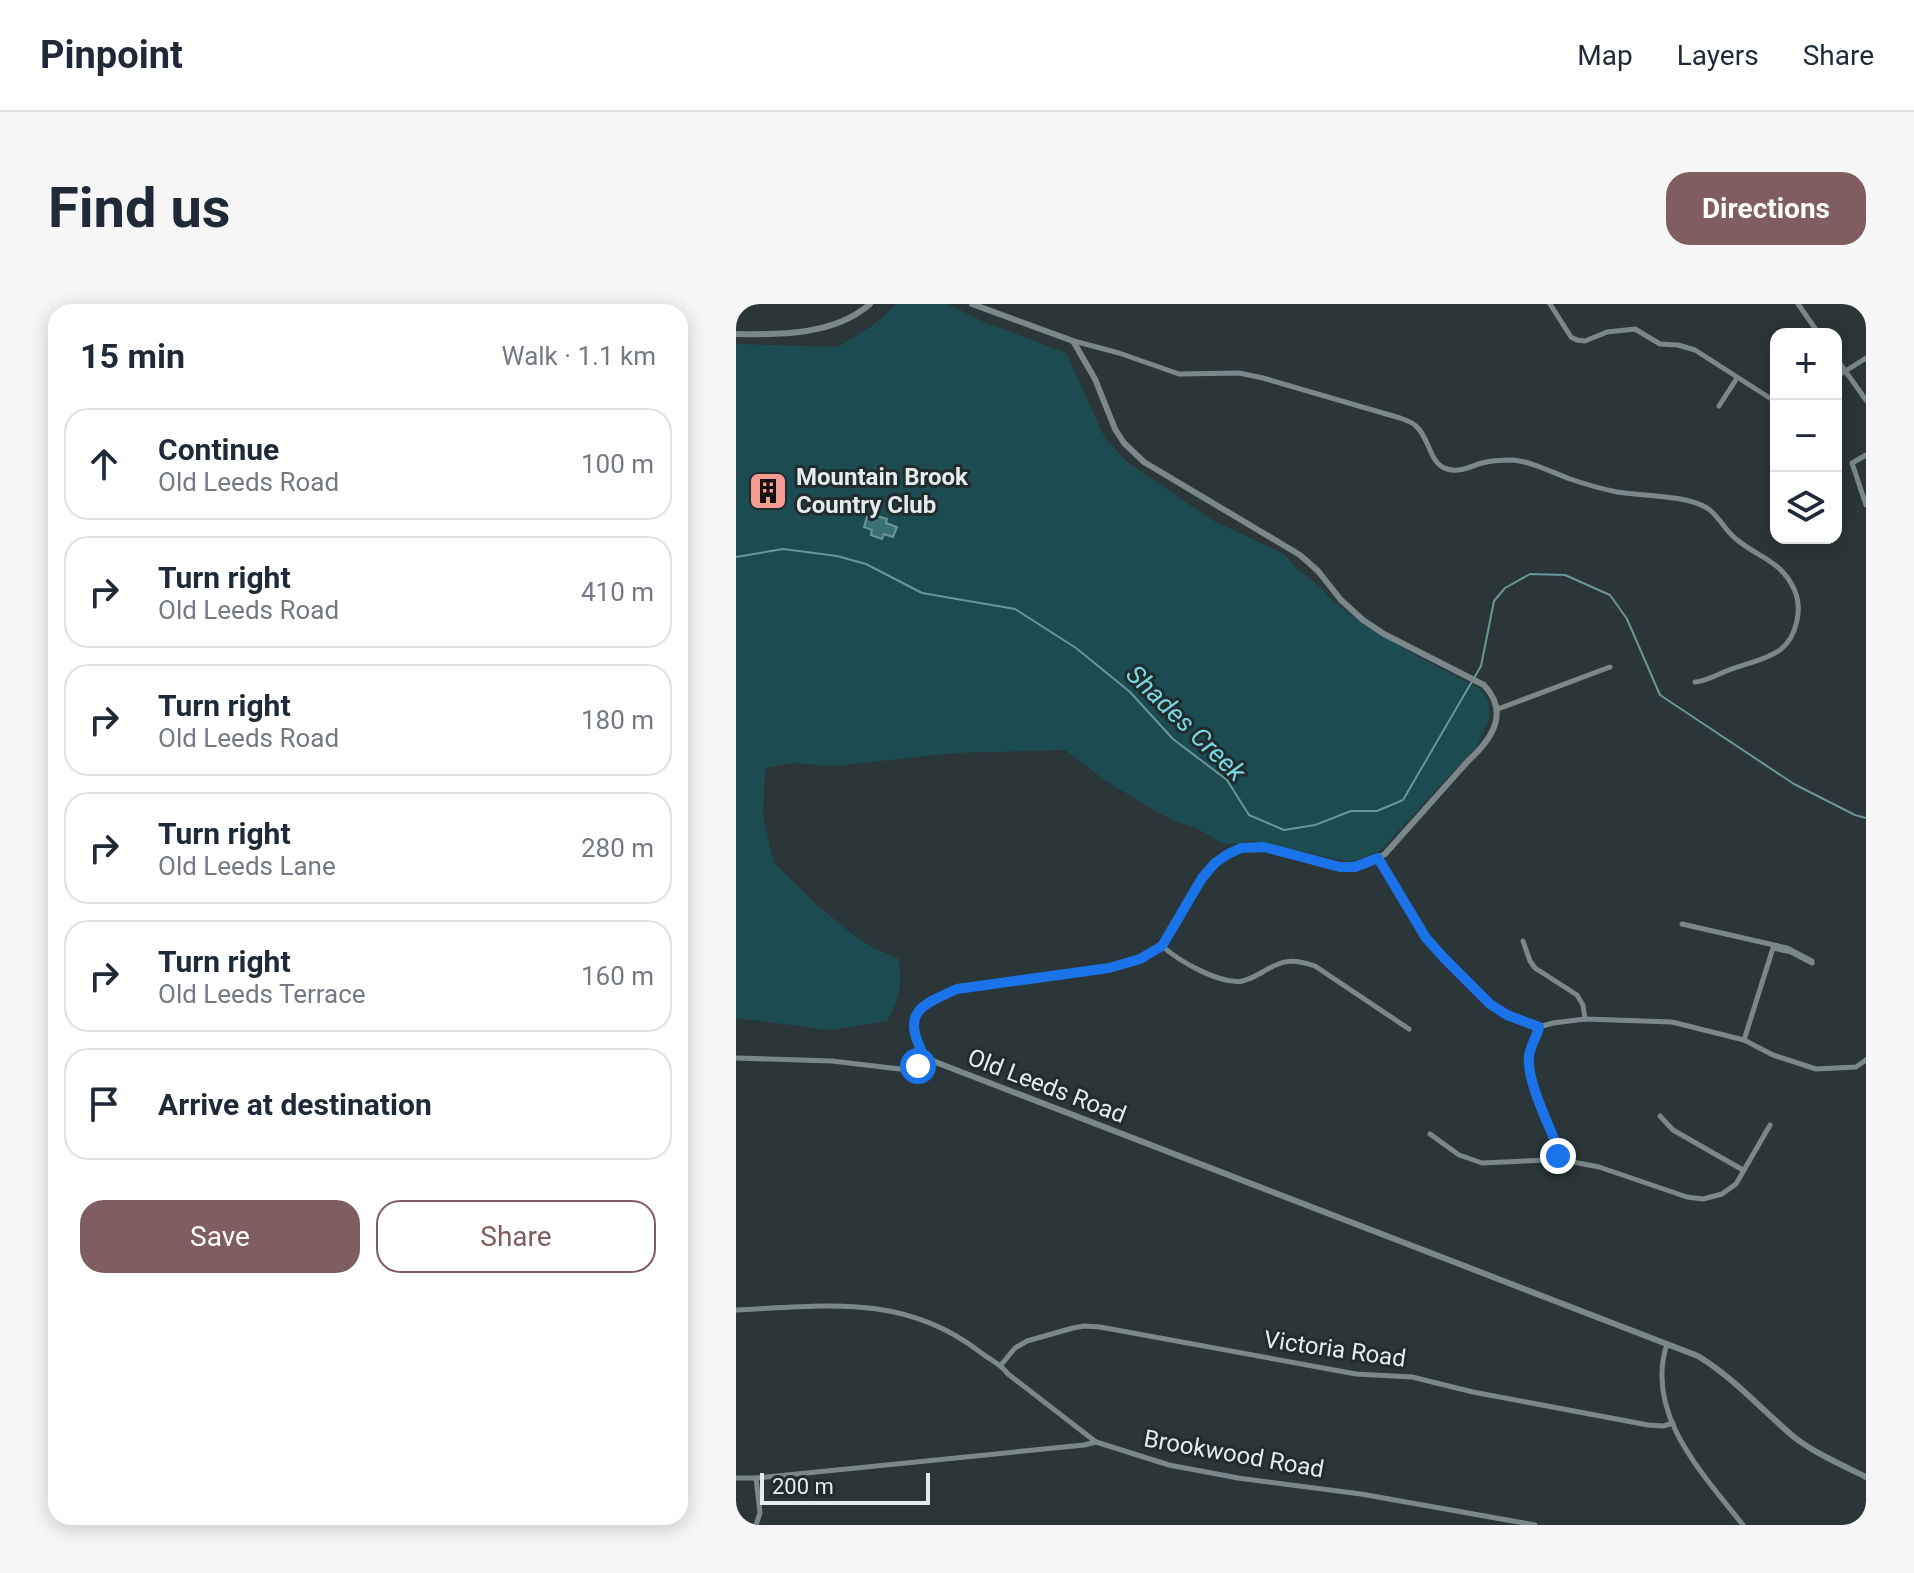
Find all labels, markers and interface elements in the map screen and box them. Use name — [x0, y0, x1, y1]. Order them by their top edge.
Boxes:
text: Pinpoint — [40, 33, 183, 77]
text: Map — [1577, 39, 1633, 72]
text: Layers — [1677, 39, 1759, 72]
text: Share — [1803, 39, 1874, 72]
button: Directions — [1666, 172, 1866, 245]
text: Find us — [48, 175, 231, 241]
map controls — [1770, 328, 1842, 544]
button: + — [1770, 328, 1842, 400]
text: 15 min — [80, 336, 185, 376]
text: Walk · 1.1 km — [502, 341, 656, 371]
button: − — [1770, 400, 1842, 472]
text: Continue — [158, 432, 279, 467]
icon: ahead — [82, 442, 126, 486]
text: 100 m — [581, 449, 654, 479]
place label: Mountain Brook Country Club — [796, 463, 969, 519]
text: Old Leeds Road — [158, 467, 339, 497]
building icon: Mountain Brook Country Club — [747, 470, 789, 512]
button: layers — [1770, 472, 1842, 544]
text: Turn right — [158, 560, 291, 595]
icon: right — [82, 570, 126, 614]
text: 410 m — [581, 577, 654, 607]
text: Old Leeds Road — [158, 595, 339, 625]
water label: Shades Creek — [1120, 659, 1253, 788]
text: Turn right — [158, 688, 291, 723]
icon: right — [82, 698, 126, 742]
text: 180 m — [581, 705, 654, 735]
text: Old Leeds Road — [158, 723, 339, 753]
text: Turn right — [158, 816, 291, 851]
icon: right — [82, 826, 126, 870]
text: 280 m — [581, 833, 654, 863]
text: Old Leeds Lane — [158, 851, 336, 881]
text: Turn right — [158, 944, 291, 979]
icon: right — [82, 954, 126, 998]
text: 160 m — [581, 961, 654, 991]
text: Old Leeds Terrace — [158, 979, 366, 1009]
street label: Old Leeds Road — [964, 1043, 1130, 1129]
route start — [900, 1048, 936, 1084]
icon: arrive — [82, 1082, 126, 1126]
text: Arrive at destination — [158, 1087, 432, 1122]
route end — [1540, 1138, 1576, 1174]
button: Save — [80, 1200, 360, 1273]
button: Share — [376, 1200, 656, 1273]
street label: Victoria Road — [1262, 1325, 1408, 1373]
street label: Brookwood Road — [1142, 1424, 1326, 1484]
scale bar — [760, 1469, 930, 1505]
text: 200 m — [772, 1474, 834, 1499]

